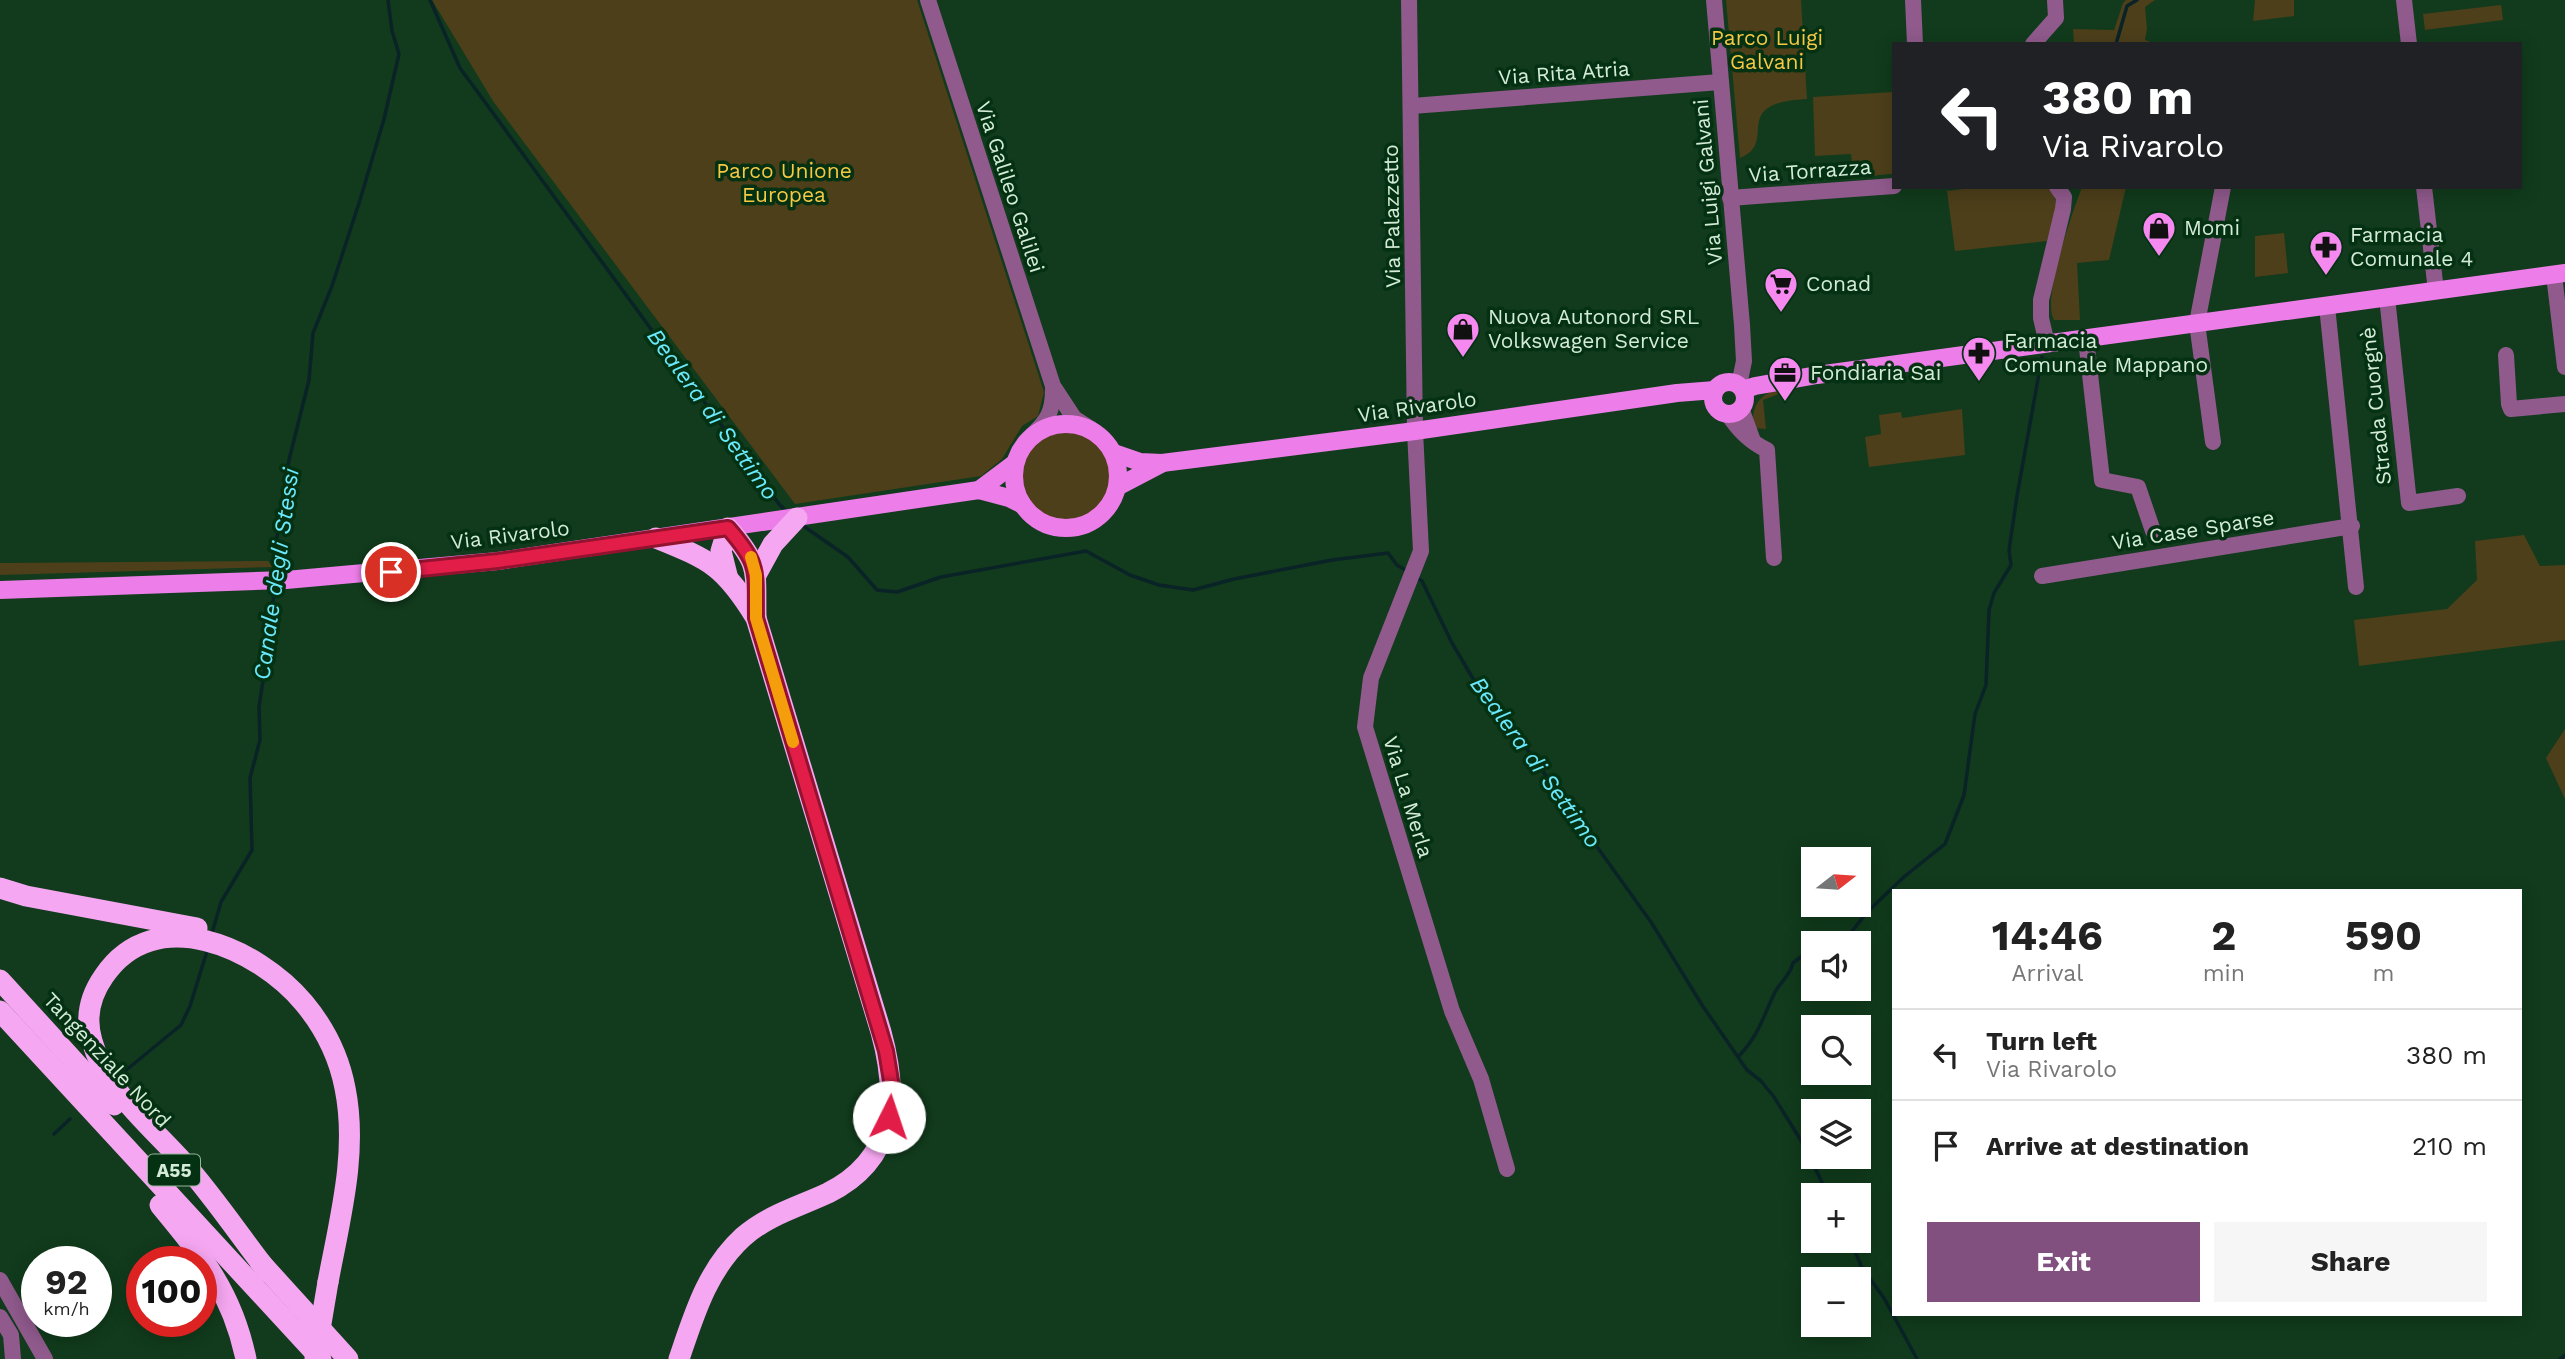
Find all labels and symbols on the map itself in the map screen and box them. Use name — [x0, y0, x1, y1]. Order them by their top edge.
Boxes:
park label: Parco Luigi Galvani — [1711, 25, 1823, 74]
street label: Via Rita Atria — [1497, 55, 1631, 90]
street label: Via Galileo Galilei — [971, 98, 1050, 276]
street label: Via Luigi Galvani — [1688, 98, 1727, 266]
street label: Via Palazzetto — [1378, 144, 1405, 288]
street label: Via Torrazza — [1748, 154, 1872, 187]
park label: Parco Unione Europea — [716, 158, 852, 207]
shop icon: Momi — [2140, 209, 2178, 258]
place label: Momi — [2184, 215, 2240, 240]
place label: Farmacia Comunale 4 — [2350, 222, 2473, 271]
pharmacy icon: Farmacia Comunale 4 — [2307, 228, 2345, 277]
supermarket icon: Conad — [1762, 265, 1800, 314]
place label: Conad — [1806, 271, 1871, 296]
place label: Nuova Autonord SRL Volkswagen Service — [1488, 304, 1699, 353]
shop icon: Nuova Autonord SRL Volkswagen Service — [1444, 310, 1482, 359]
water label: Bealera di Settimo — [641, 323, 784, 505]
street label: Strada Cuorgnè — [2355, 326, 2396, 486]
place label: Farmacia Comunale Mappano — [2004, 328, 2208, 377]
pharmacy icon: Farmacia Comunale Mappano — [1960, 334, 1998, 383]
office icon: Fondiaria Sai — [1766, 354, 1804, 403]
place label: Fondiaria Sai — [1810, 360, 1941, 385]
street label: Via Rivarolo — [1356, 386, 1478, 427]
water label: Canale degli Stessi — [248, 465, 305, 682]
street label: Via Case Sparse — [2110, 504, 2276, 555]
street label: Via Rivarolo — [449, 515, 571, 554]
pin — [361, 542, 421, 602]
water label: Bealera di Settimo — [1464, 671, 1607, 853]
street label: Via La Merla — [1378, 733, 1439, 861]
north arrow — [1801, 847, 1871, 917]
street label: Tangenziale Nord — [38, 987, 176, 1132]
position arrow — [852, 1080, 926, 1154]
road number: A55 — [148, 1154, 200, 1186]
speed limit sign: 100 — [126, 1246, 217, 1337]

